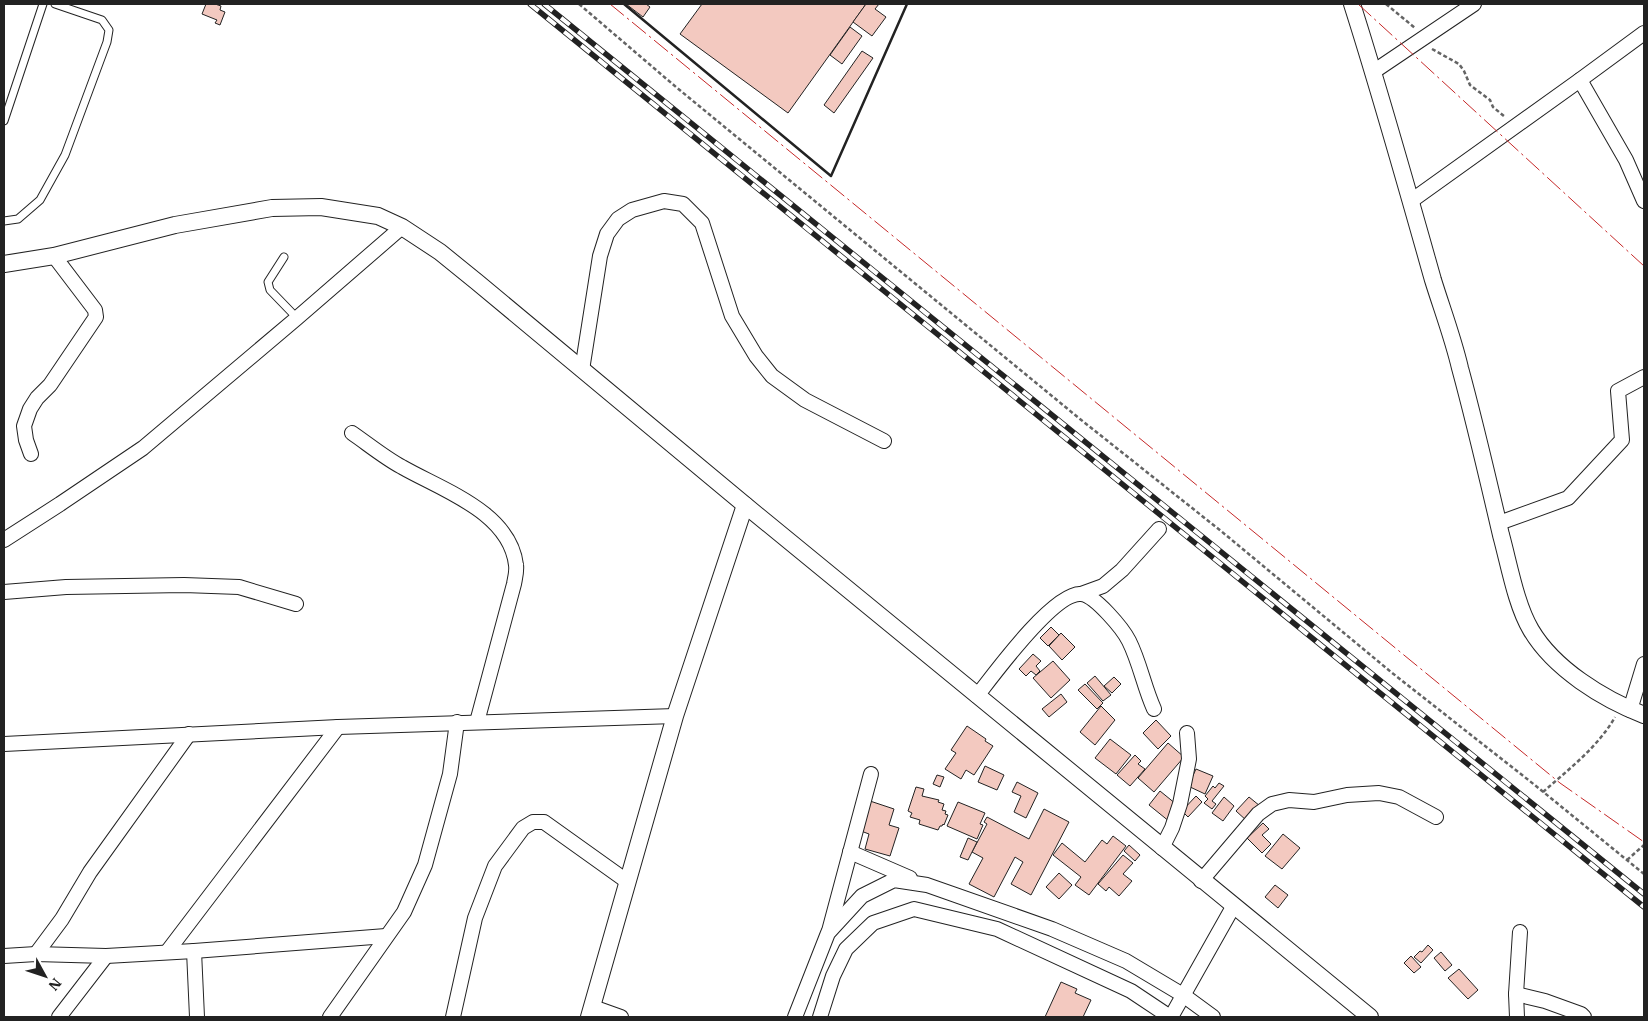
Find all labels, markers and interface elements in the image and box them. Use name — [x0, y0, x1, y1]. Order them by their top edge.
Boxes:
north arrow — [20, 951, 70, 1001]
text: N — [45, 974, 65, 994]

